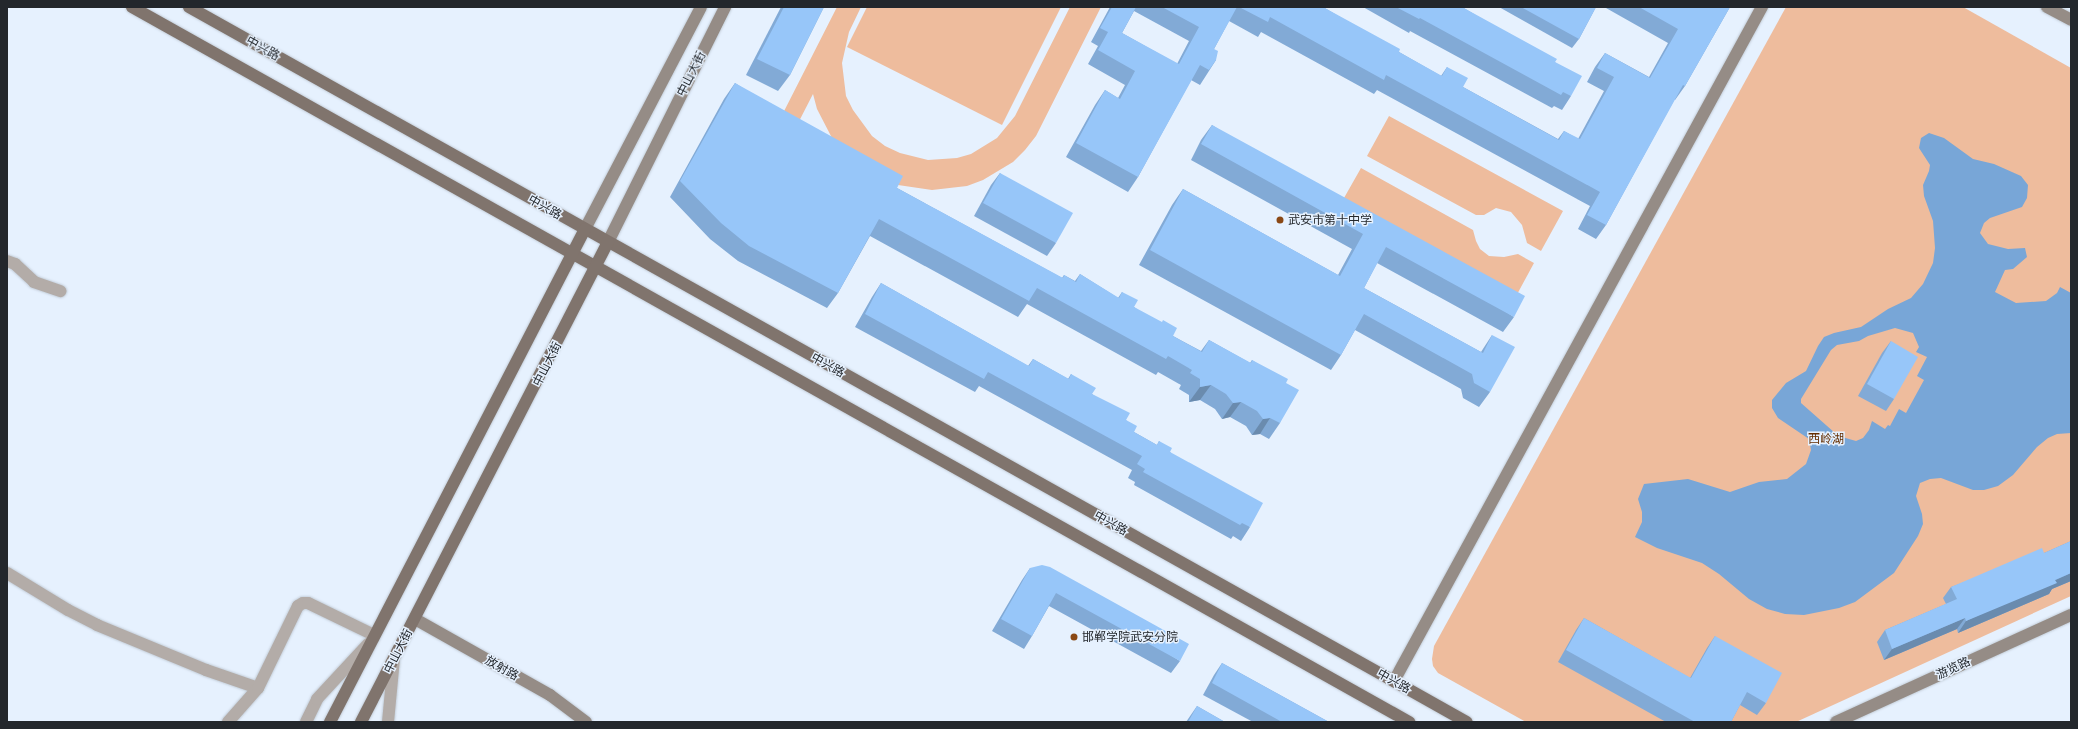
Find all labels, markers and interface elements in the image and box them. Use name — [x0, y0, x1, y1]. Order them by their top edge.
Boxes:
street label: 中兴路 — [244, 33, 282, 63]
street label: 中山大街 — [674, 49, 708, 99]
street label: 中兴路 — [526, 192, 564, 222]
place label: 武安市第十中学 — [1288, 213, 1372, 227]
marker: 武安市第十中学 — [1275, 215, 1285, 225]
street label: 中山大街 — [530, 339, 564, 389]
street label: 中兴路 — [809, 350, 847, 380]
park label: 西岭湖 — [1808, 432, 1844, 446]
street label: 中兴路 — [1092, 508, 1130, 538]
street label: 中山大街 — [381, 626, 415, 676]
place label: 邯郸学院武安分院 — [1082, 630, 1178, 644]
marker: 邯郸学院武安分院 — [1069, 632, 1079, 642]
street label: 放射路 — [483, 653, 521, 683]
street label: 游览路 — [1934, 654, 1972, 682]
street label: 中兴路 — [1375, 666, 1413, 696]

